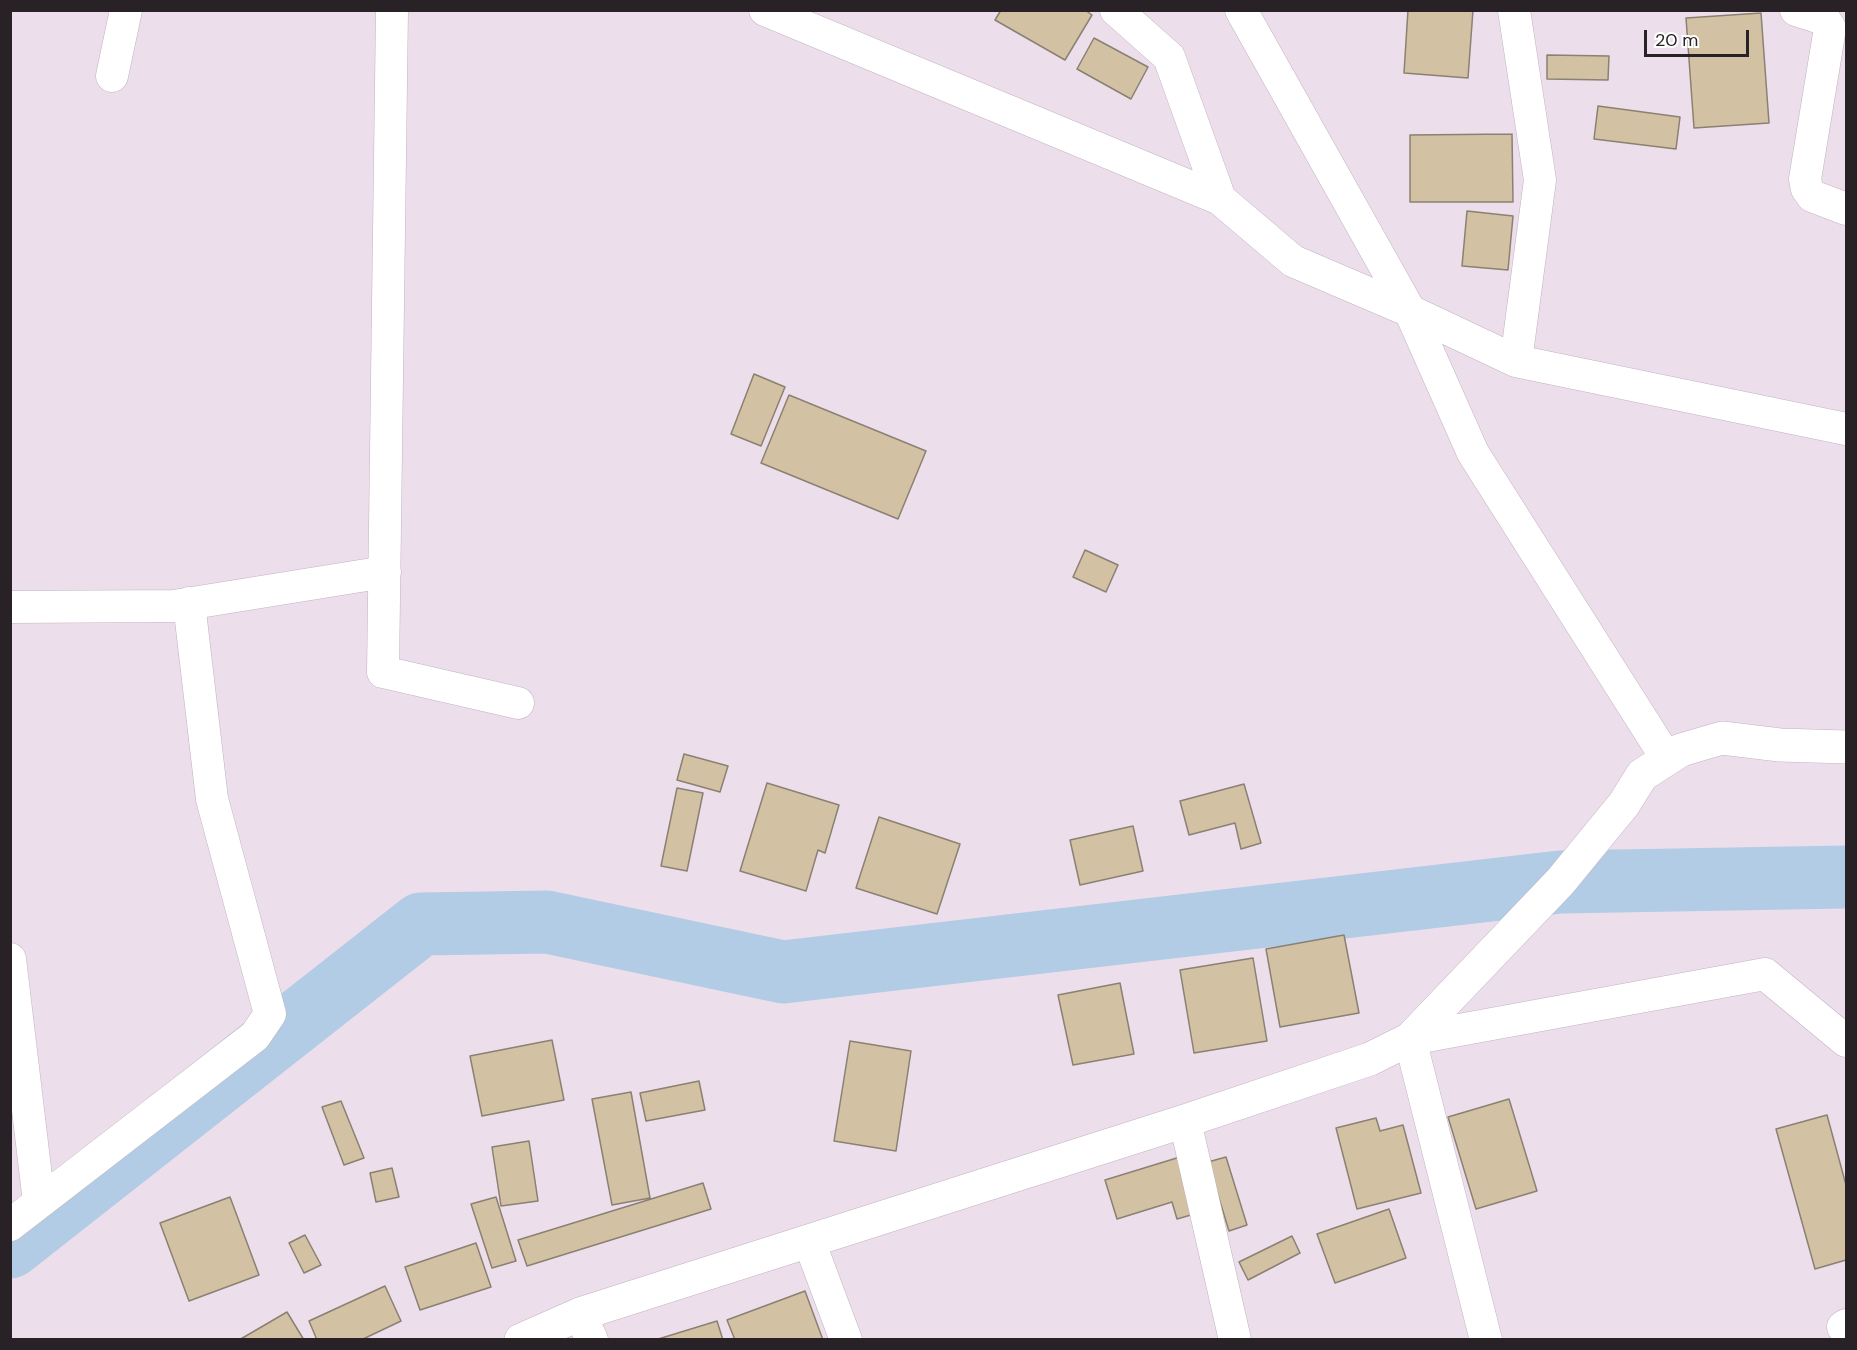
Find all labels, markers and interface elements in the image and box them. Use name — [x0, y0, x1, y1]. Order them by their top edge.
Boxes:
scale bar — [1647, 18, 1752, 56]
text: 20 m — [1655, 28, 1698, 52]

